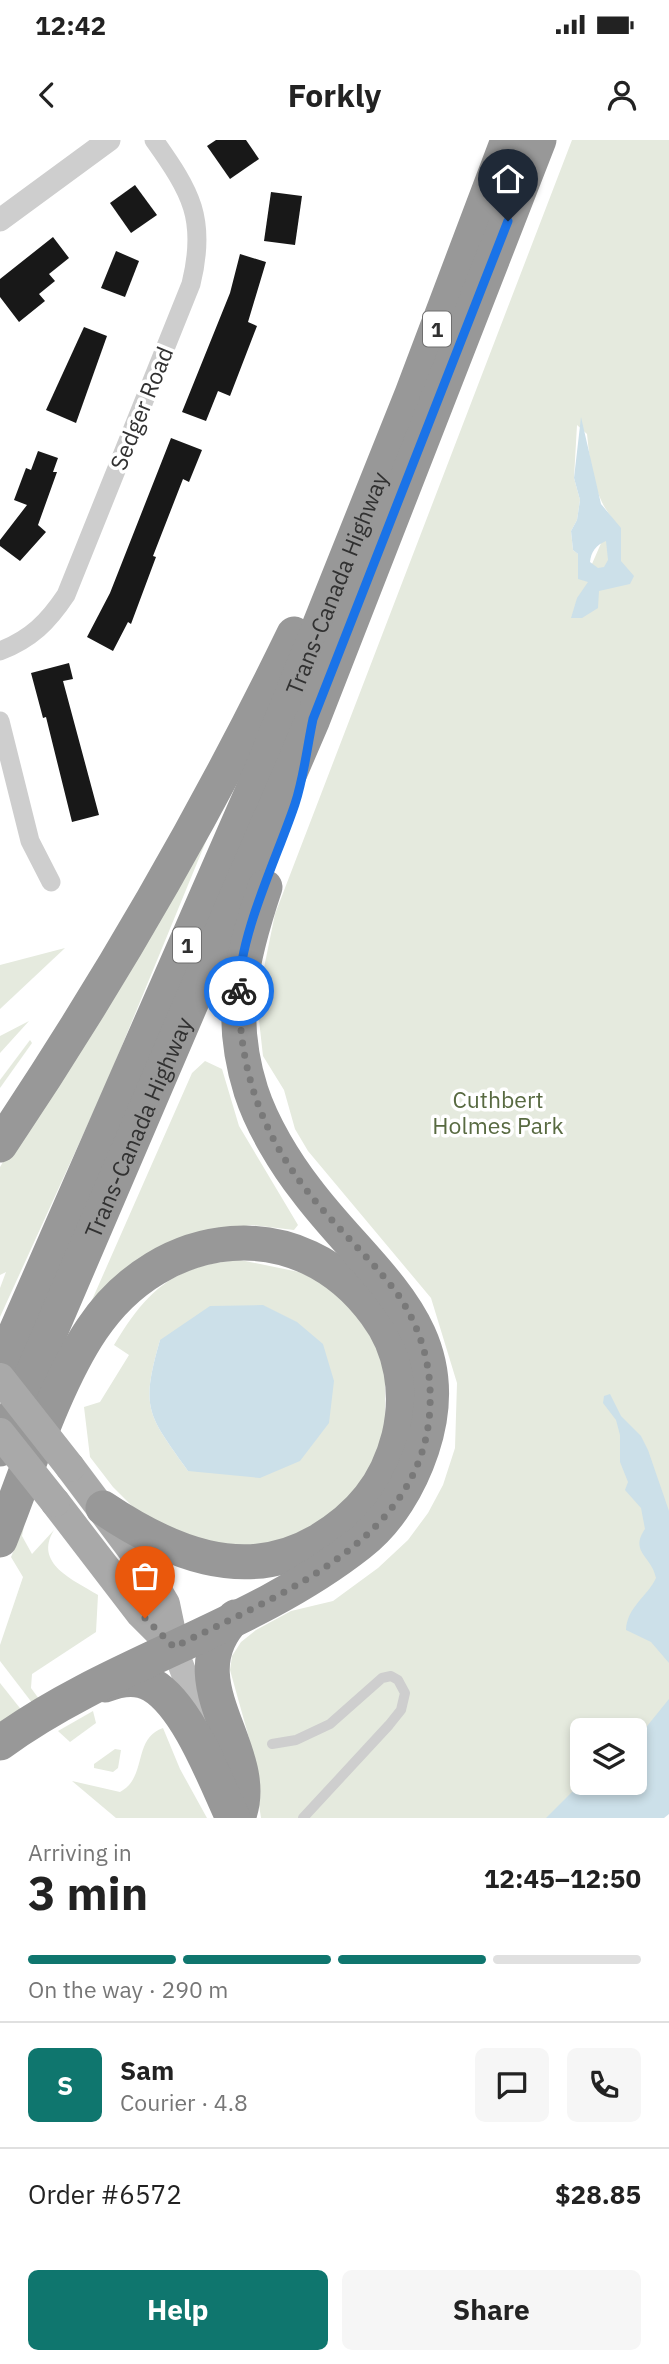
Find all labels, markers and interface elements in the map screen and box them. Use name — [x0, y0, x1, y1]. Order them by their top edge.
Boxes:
text: 12:42 — [35, 8, 106, 42]
text: Forkly — [288, 74, 381, 116]
icon: back — [28, 76, 66, 114]
icon: person — [603, 76, 641, 114]
pin — [478, 149, 538, 221]
icon: home — [489, 160, 527, 198]
road number: 1 — [423, 312, 451, 346]
street label: Sedger Road — [103, 342, 179, 474]
street label: Trans-Canada Highway — [278, 467, 395, 699]
road number: 1 — [173, 928, 201, 962]
courier — [204, 956, 274, 1026]
icon: bike — [220, 972, 258, 1010]
street label: Trans-Canada Highway — [77, 1012, 199, 1242]
park label: Cuthbert Holmes Park — [432, 1084, 564, 1140]
pin — [115, 1546, 175, 1618]
icon: bag — [126, 1557, 164, 1595]
map controls — [570, 1718, 647, 1795]
button: layers — [570, 1718, 647, 1795]
text: Arriving in — [28, 1837, 132, 1867]
text: 12:45–12:50 — [484, 1861, 641, 1895]
text: 3 min — [28, 1863, 148, 1923]
text: On the way · 290 m — [28, 1974, 228, 2004]
button: chat — [475, 2048, 549, 2122]
button: phone — [567, 2048, 641, 2122]
text: Sam — [120, 2053, 174, 2087]
text: S — [57, 2068, 73, 2102]
text: Courier · 4.8 — [120, 2087, 248, 2117]
text: Order #6572 — [28, 2177, 182, 2211]
text: $28.85 — [555, 2177, 641, 2211]
button: Help — [28, 2270, 328, 2350]
button: Share — [342, 2270, 641, 2350]

